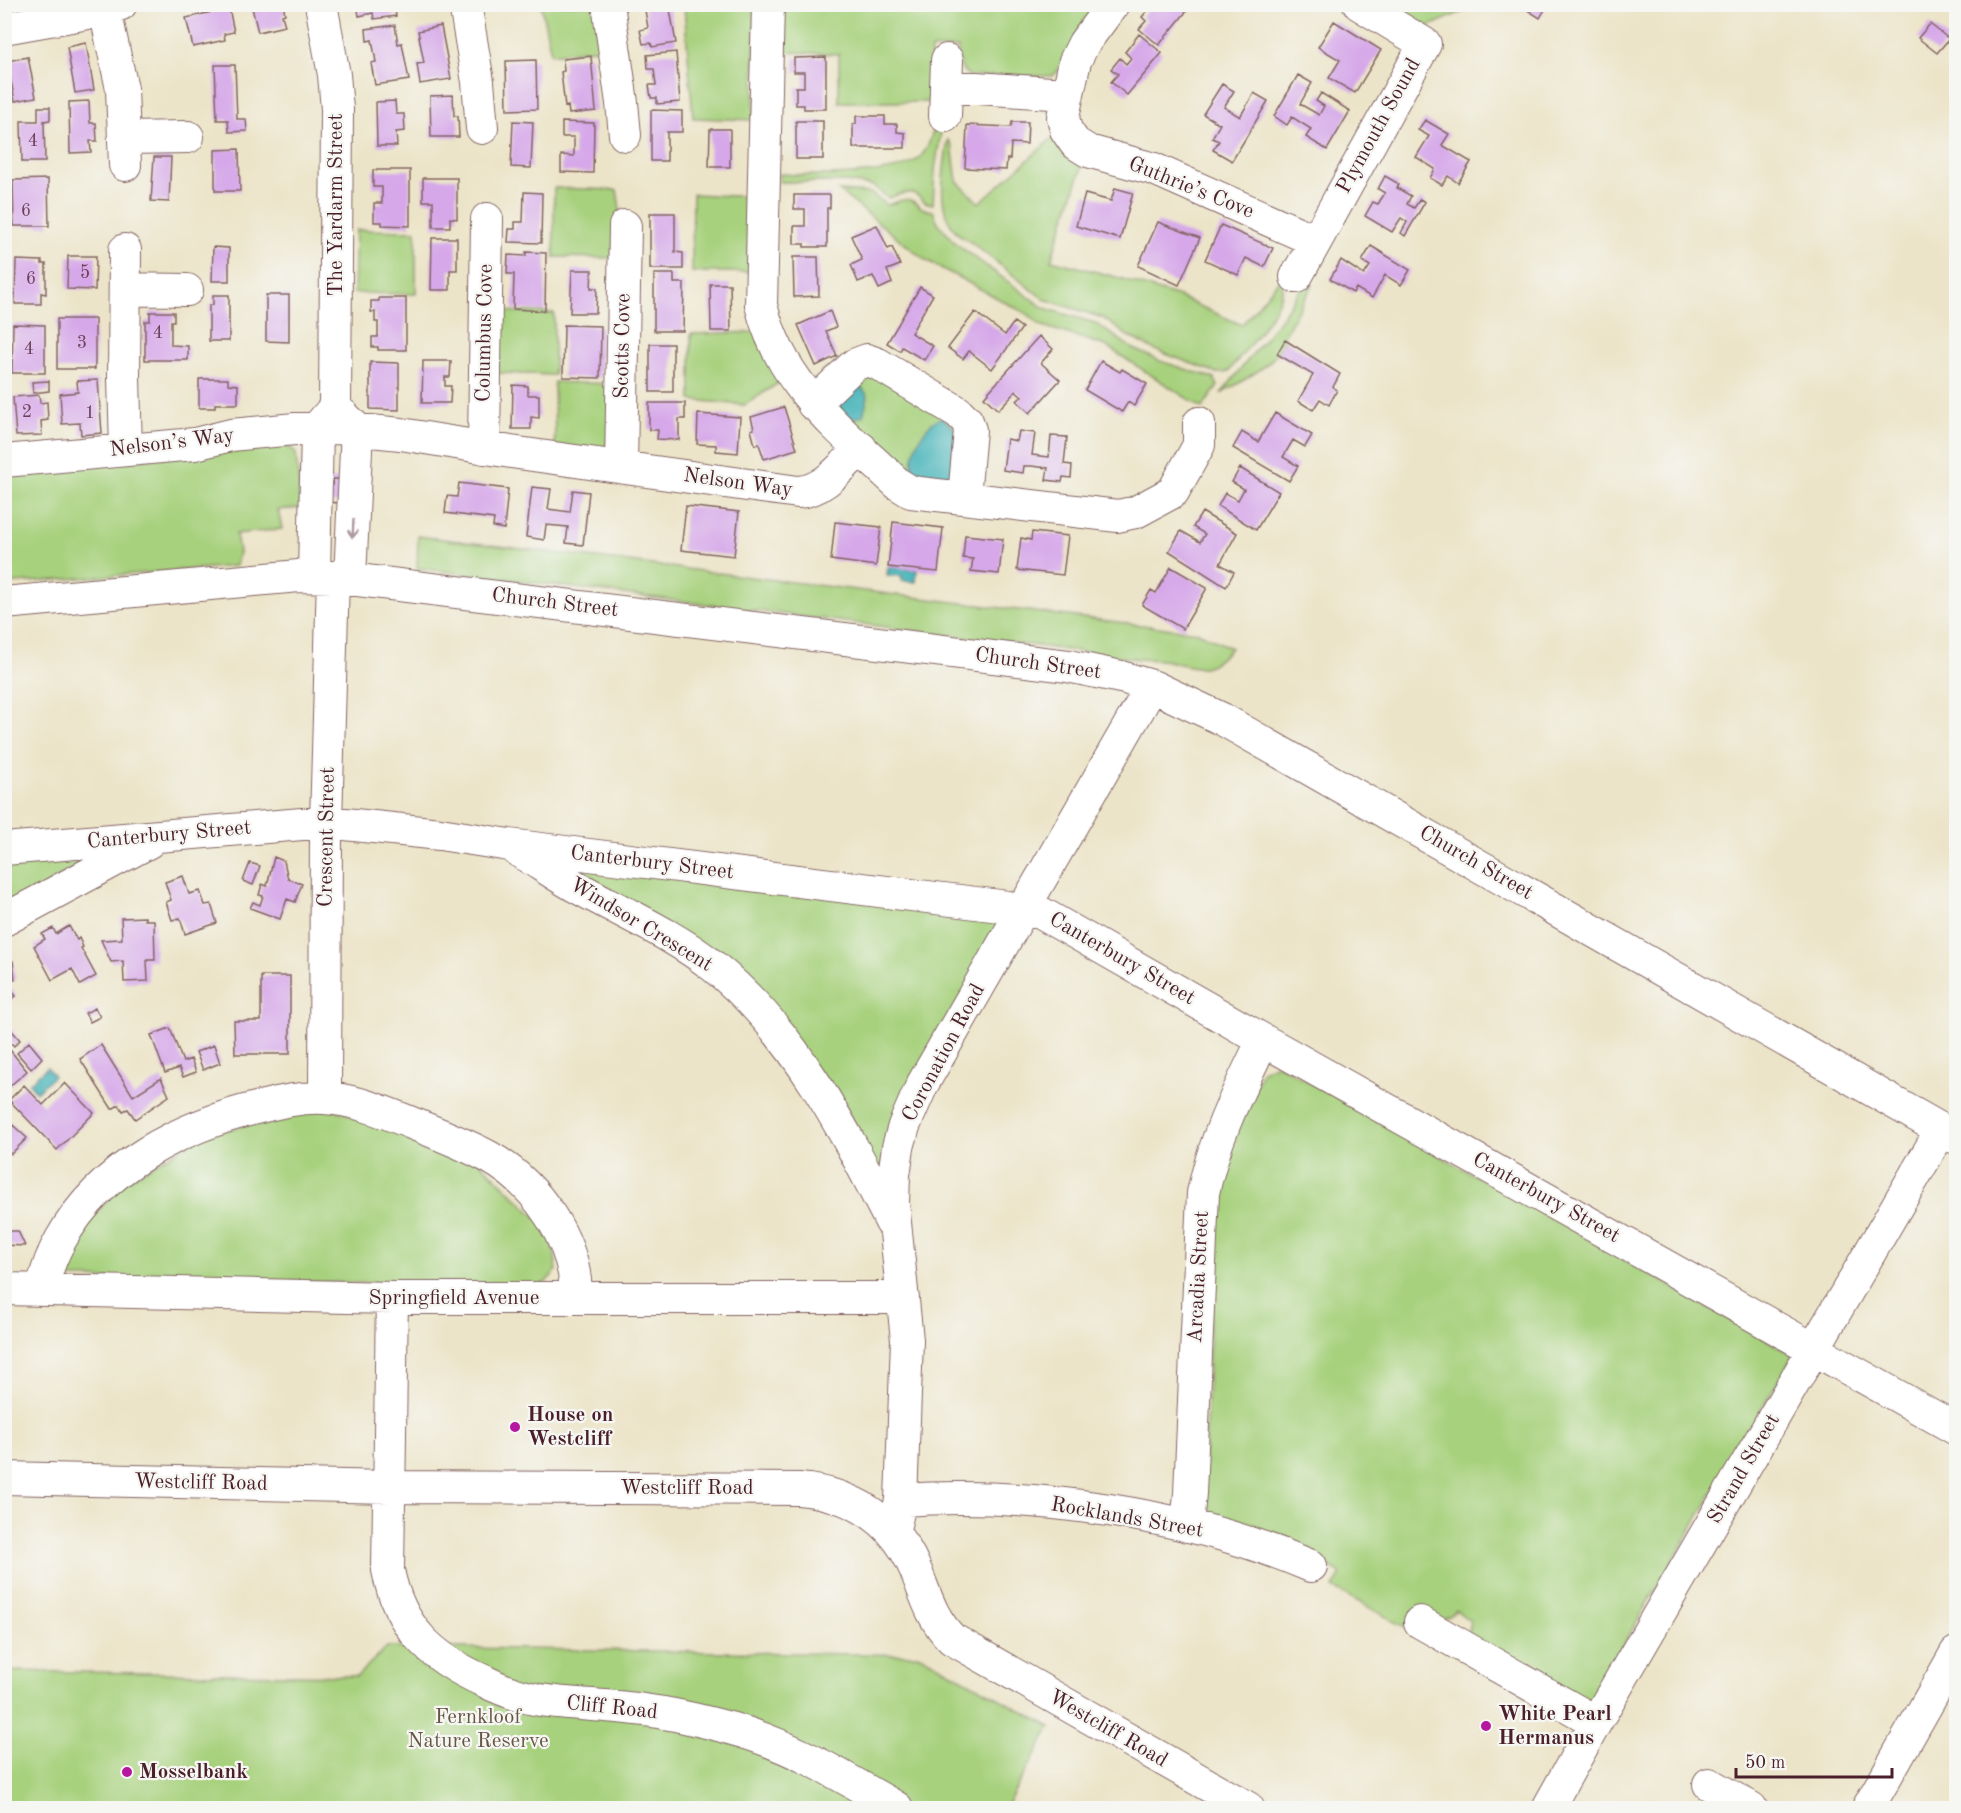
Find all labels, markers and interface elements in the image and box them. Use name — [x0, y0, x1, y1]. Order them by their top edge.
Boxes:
street label: Plymouth Sound — [1333, 55, 1425, 197]
street label: The Yardarm Street — [326, 113, 347, 297]
house number: 4 — [28, 132, 38, 150]
street label: Guthrie’s Cove — [1125, 153, 1257, 223]
house number: 6 — [21, 202, 31, 220]
house number: 5 — [80, 264, 90, 282]
street label: Columbus Cove — [473, 264, 497, 402]
house number: 6 — [26, 270, 36, 288]
street label: Scotts Cove — [612, 293, 634, 399]
house number: 4 — [153, 324, 163, 342]
house number: 3 — [77, 334, 87, 352]
house number: 4 — [24, 340, 34, 358]
house number: 2 — [22, 403, 32, 421]
house number: 1 — [85, 404, 95, 422]
street label: Nelson’s Way — [109, 425, 235, 461]
street label: Nelson Way — [682, 465, 794, 501]
one-way arrow — [347, 518, 358, 538]
street label: Church Street — [490, 585, 620, 621]
street label: Church Street — [973, 645, 1103, 683]
street label: Crescent Street — [315, 767, 339, 907]
street label: Canterbury Street — [86, 817, 252, 853]
street label: Church Street — [1416, 822, 1536, 904]
street label: Canterbury Street — [569, 843, 735, 883]
street label: Windsor Crescent — [566, 874, 716, 976]
street label: Canterbury Street — [1045, 909, 1199, 1009]
street label: Coronation Road — [899, 981, 989, 1125]
street label: Canterbury Street — [1469, 1149, 1623, 1247]
street label: Arcadia Street — [1185, 1210, 1213, 1344]
street label: Springfield Avenue — [369, 1288, 539, 1309]
place label: House on Westcliff — [527, 1405, 614, 1450]
street label: Strand Street — [1704, 1410, 1784, 1528]
marker: House on Westcliff — [508, 1420, 522, 1434]
street label: Westcliff Road — [134, 1471, 268, 1495]
street label: Westcliff Road — [620, 1478, 754, 1499]
street label: Rocklands Street — [1049, 1494, 1205, 1542]
street label: Westcliff Road — [1045, 1687, 1171, 1772]
street label: Cliff Road — [565, 1693, 659, 1723]
place label: White Pearl Hermanus — [1498, 1704, 1612, 1749]
park label: Fernkloof Nature Reserve — [407, 1707, 549, 1752]
marker: White Pearl Hermanus — [1479, 1719, 1493, 1733]
scale bar — [1736, 1741, 1892, 1779]
text: 50 m — [1745, 1754, 1785, 1772]
place label: Mosselbank — [139, 1762, 248, 1783]
marker: Mosselbank — [120, 1765, 134, 1779]

